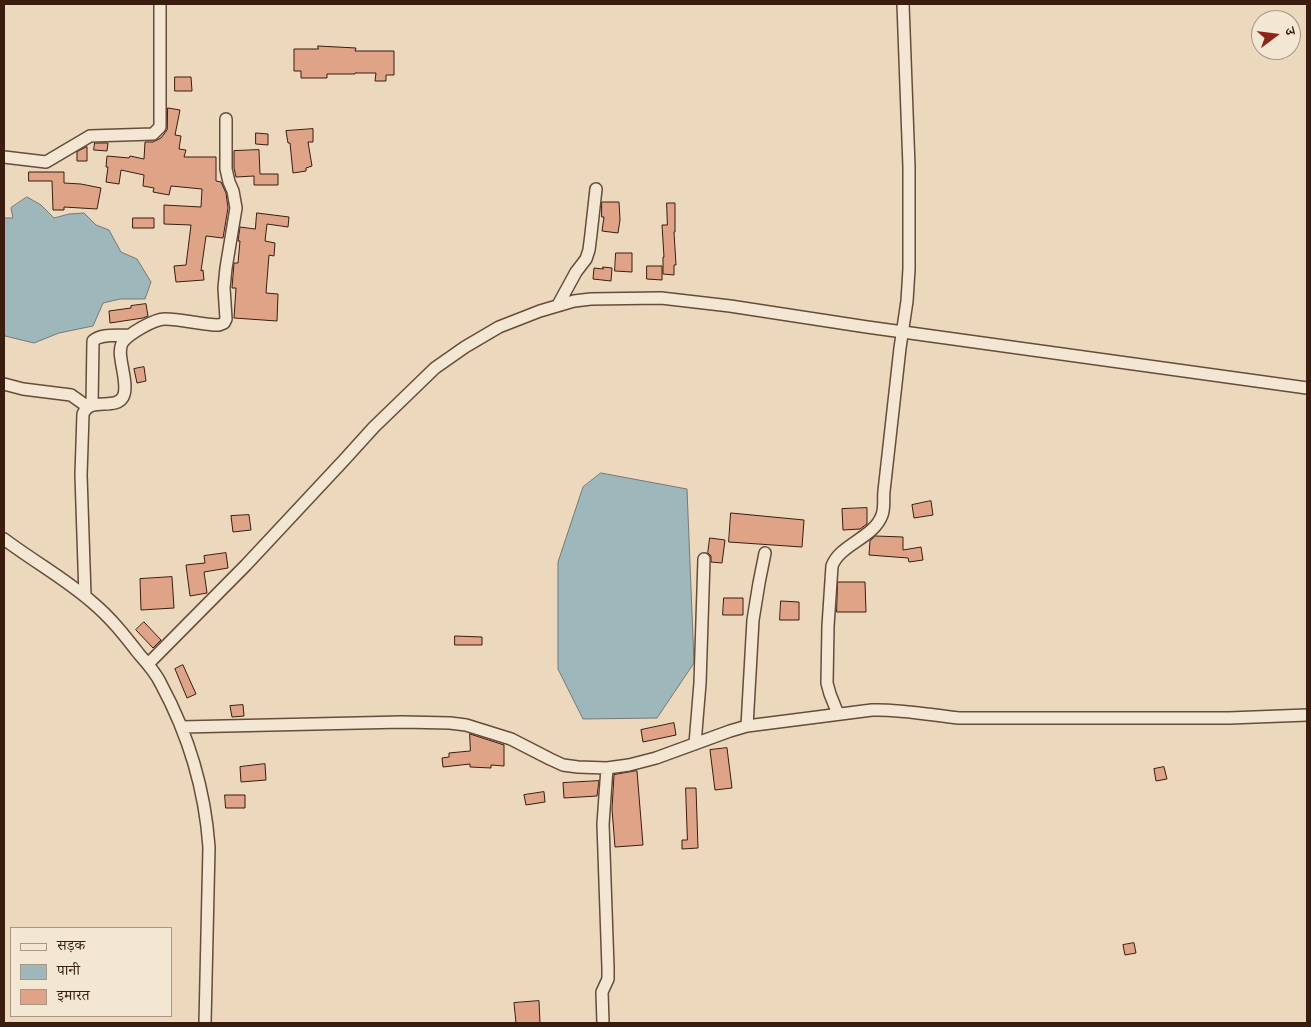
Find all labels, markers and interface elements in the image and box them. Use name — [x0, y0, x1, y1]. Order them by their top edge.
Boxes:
north arrow — [1251, 10, 1301, 60]
text: उ — [1280, 25, 1300, 37]
legend — [10, 927, 172, 1017]
text: सड़क — [57, 935, 85, 955]
text: पानी — [57, 960, 80, 980]
text: इमारत — [57, 985, 90, 1005]

